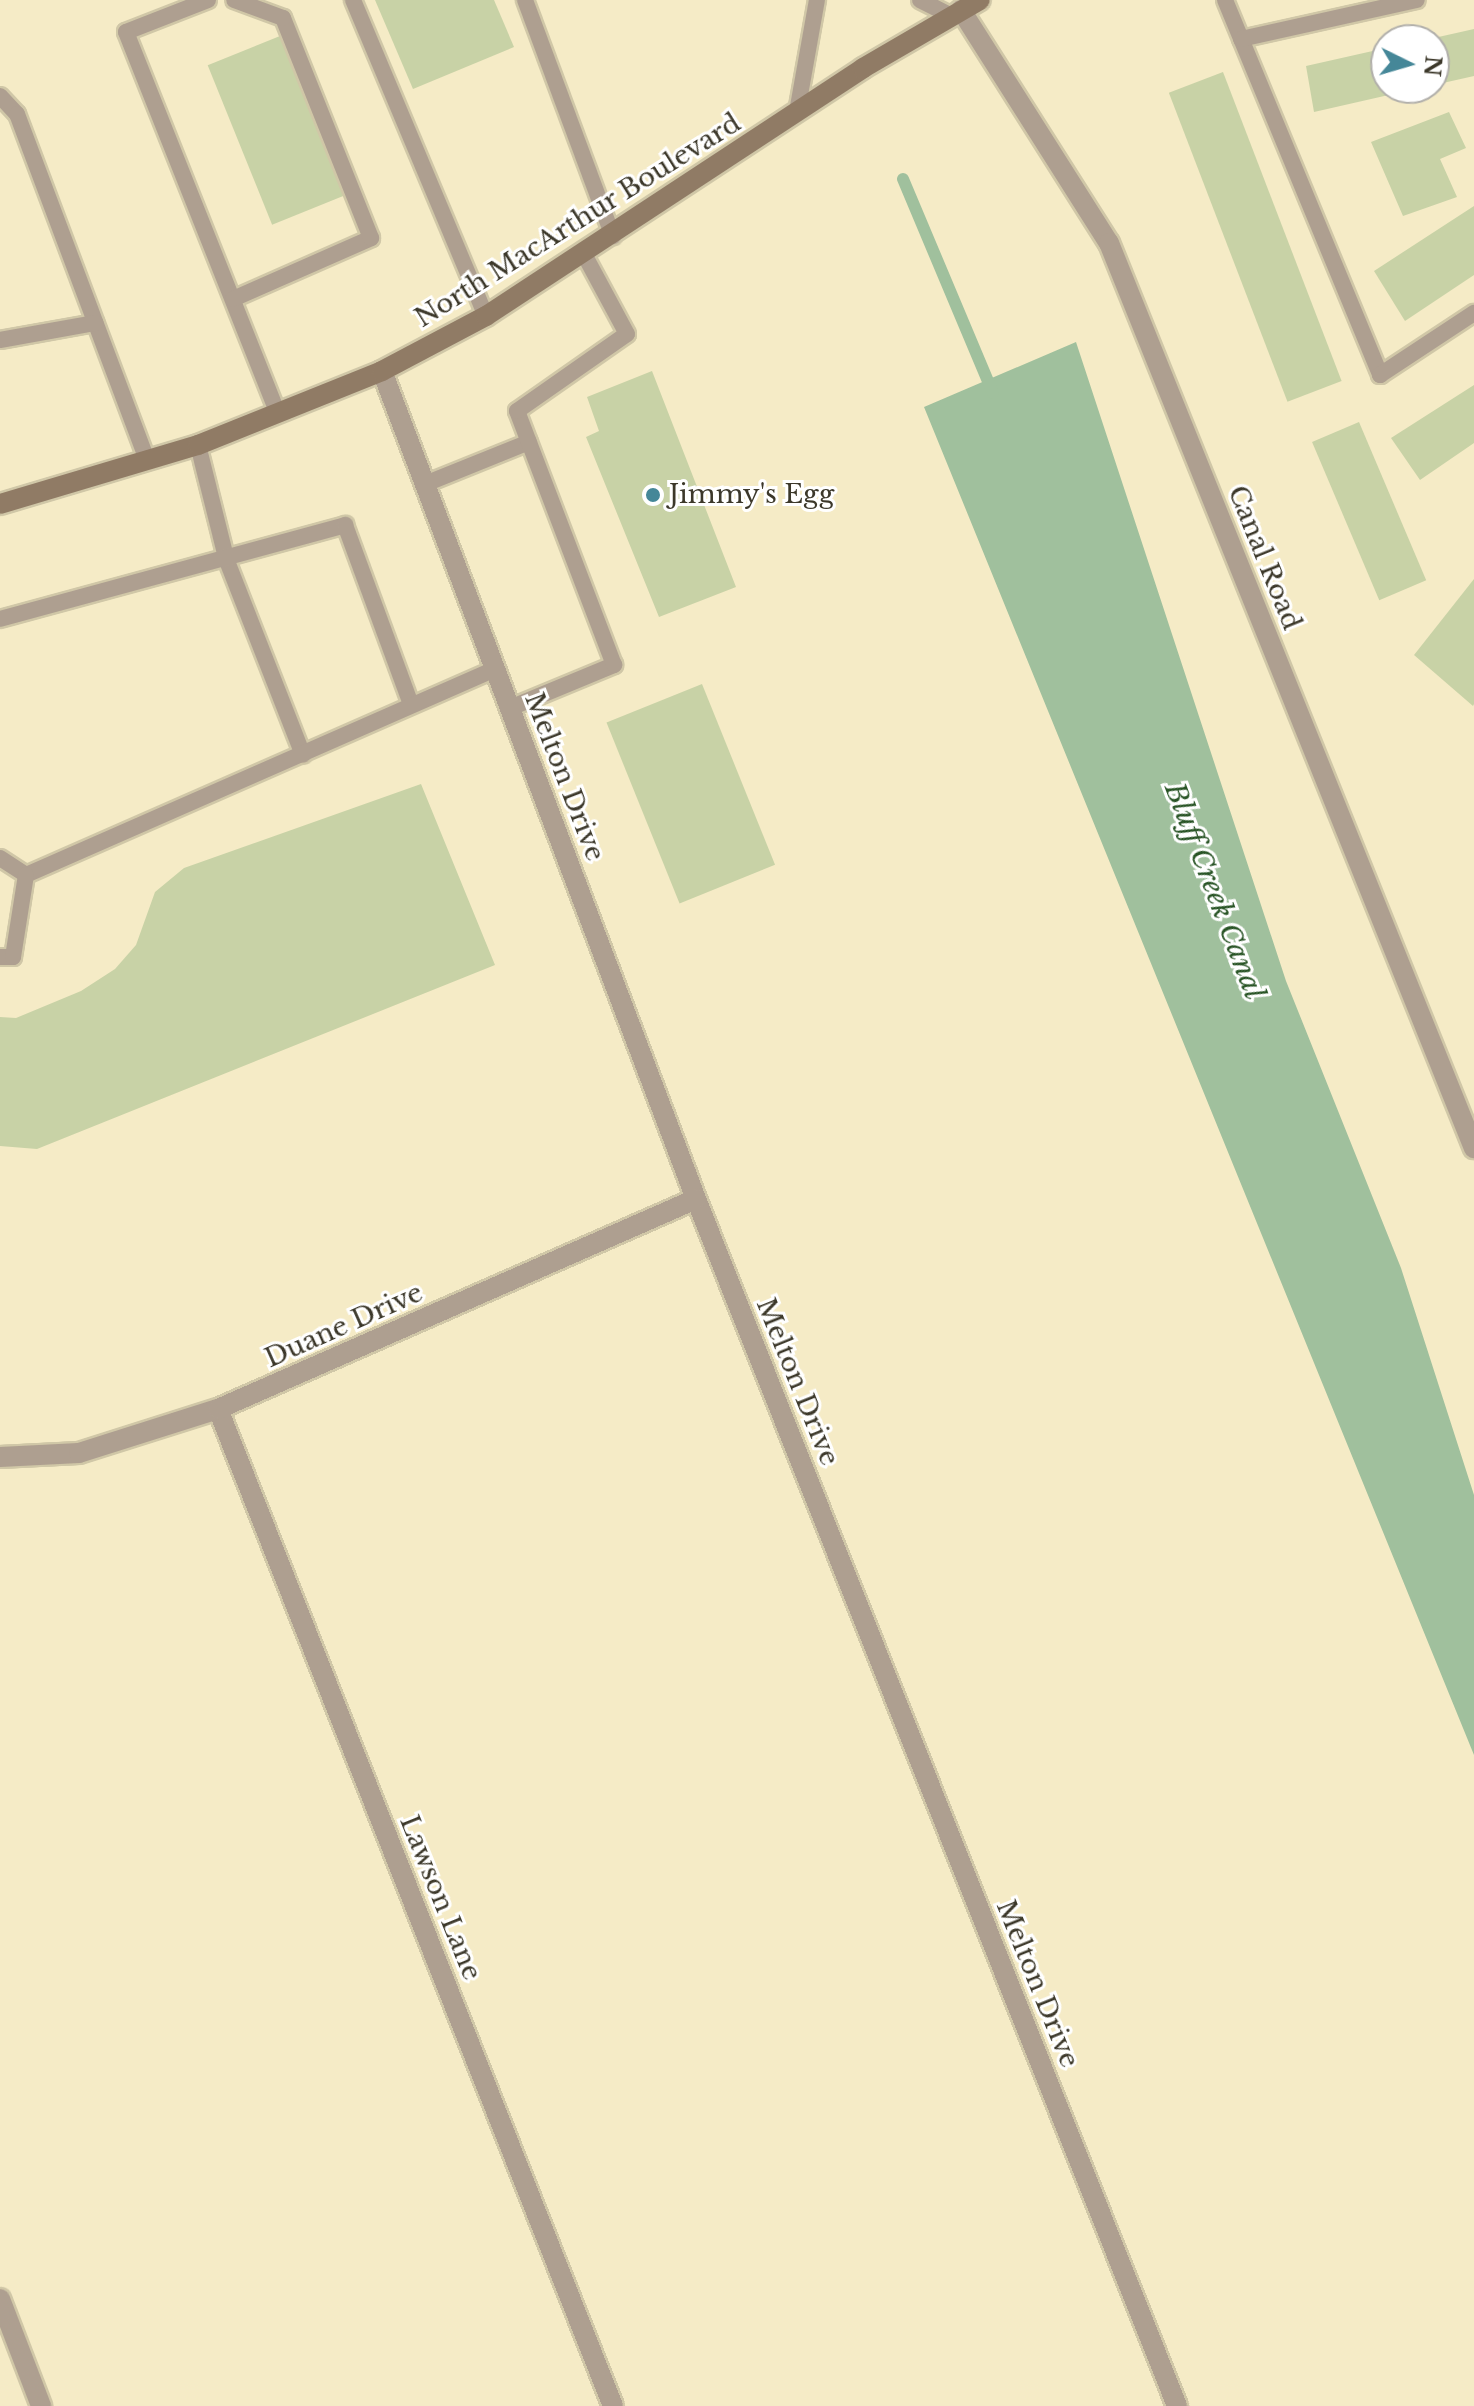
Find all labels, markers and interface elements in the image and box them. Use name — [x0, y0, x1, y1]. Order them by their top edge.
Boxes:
north arrow — [1370, 24, 1450, 104]
text: N — [1418, 54, 1447, 77]
street label: North MacArthur Boulevard — [409, 107, 747, 335]
place label: Jimmy's Egg — [669, 479, 834, 511]
street label: Canal Road — [1221, 481, 1307, 635]
marker: Jimmy's Egg — [644, 486, 662, 504]
street label: Melton Drive — [518, 689, 610, 865]
water label: Bluff Creek Canal — [1157, 778, 1271, 1004]
street label: Duane Drive — [260, 1277, 428, 1375]
street label: Melton Drive — [749, 1294, 845, 1470]
street label: Lawson Lane — [393, 1811, 487, 1985]
street label: Melton Drive — [989, 1896, 1085, 2072]

